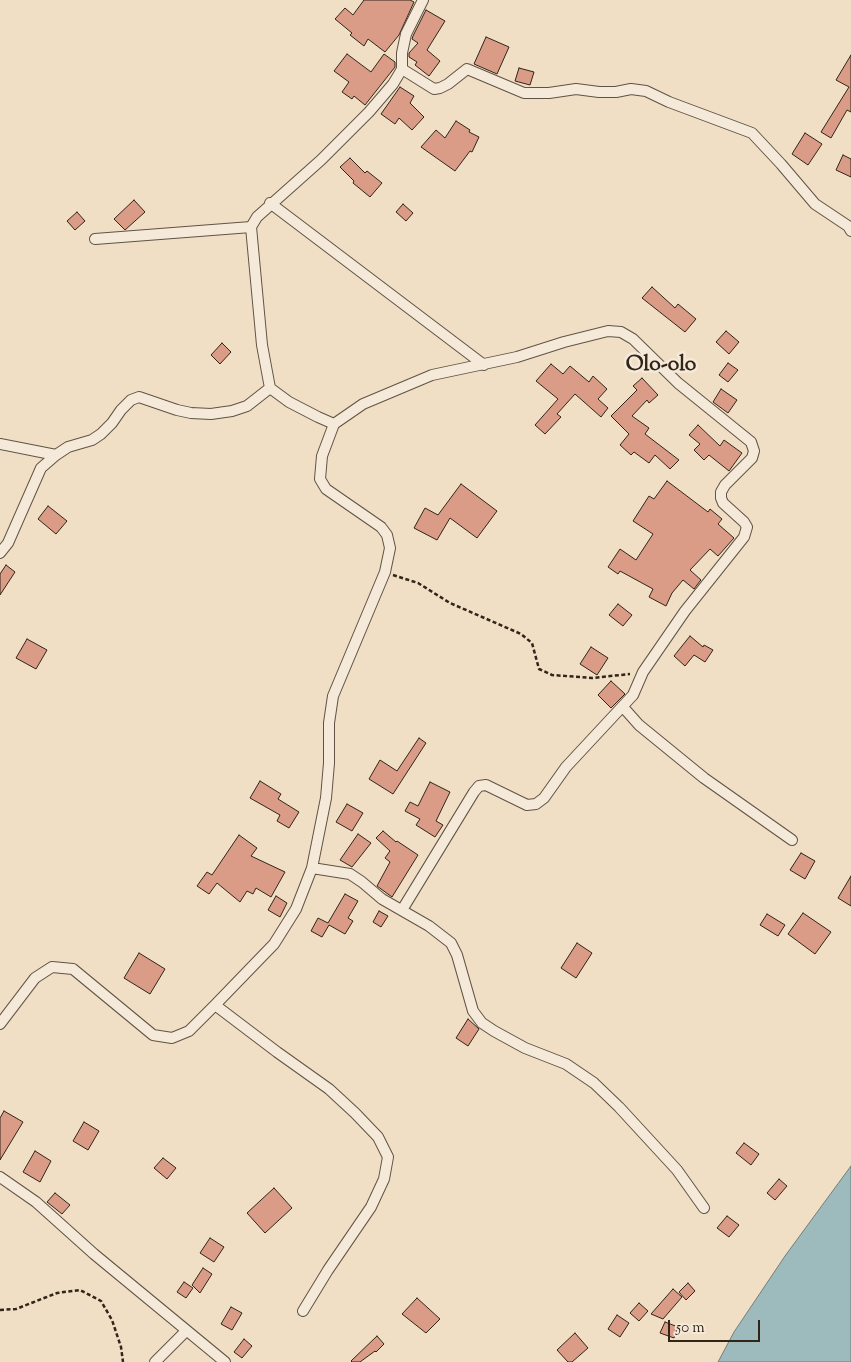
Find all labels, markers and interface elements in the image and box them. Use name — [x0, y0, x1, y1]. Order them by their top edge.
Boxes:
district label: Olo-olo — [626, 353, 696, 379]
scale bar — [671, 1310, 764, 1342]
text: 50 m — [676, 1318, 705, 1339]

